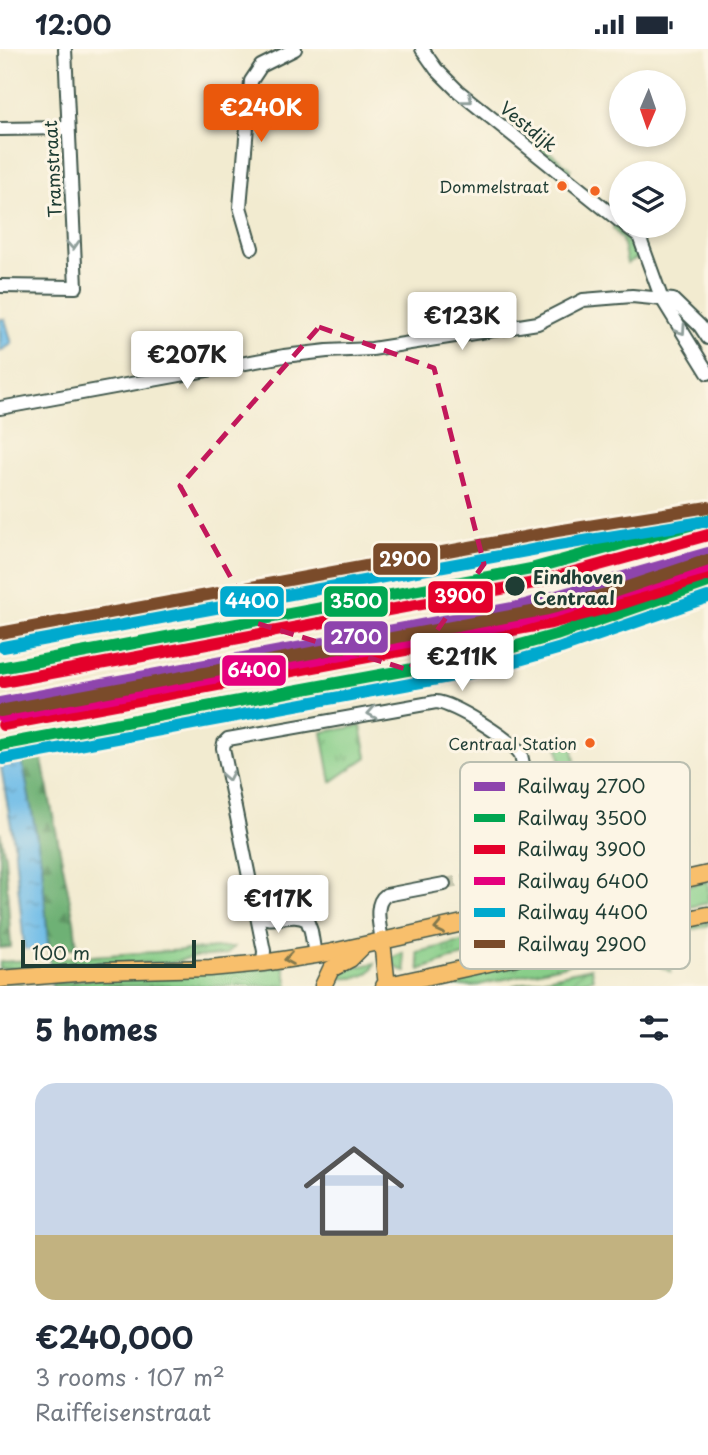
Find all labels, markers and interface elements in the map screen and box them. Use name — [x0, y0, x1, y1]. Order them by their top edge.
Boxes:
text: 12:00 — [35, 5, 112, 44]
north arrow — [609, 70, 686, 147]
map controls — [609, 70, 686, 238]
pin: €240K — [212, 85, 310, 144]
text: €240K — [220, 89, 302, 124]
one-way arrow — [459, 91, 472, 103]
street label: Vestdijk — [494, 94, 564, 158]
street label: Tramstraat — [36, 120, 68, 218]
button: layers — [609, 161, 686, 238]
place label: Dommelstraat — [439, 174, 549, 198]
marker: Dommelstraat — [555, 179, 569, 193]
unlabelled marker — [588, 184, 602, 198]
one-way arrow — [66, 240, 81, 251]
pin: €123K — [413, 293, 511, 352]
text: €123K — [424, 297, 500, 332]
one-way arrow — [673, 323, 686, 336]
pin: €207K — [138, 331, 236, 391]
text: €207K — [147, 336, 227, 371]
line badge: 2900 — [372, 542, 439, 576]
text: 2900 — [379, 544, 431, 572]
place label: Eindhoven Centraal — [533, 563, 623, 611]
marker: Eindhoven Centraal — [503, 574, 527, 598]
line badge: 3900 — [427, 580, 494, 614]
text: 3900 — [434, 581, 486, 609]
line badge: 4400 — [219, 585, 285, 618]
line badge: 3500 — [323, 585, 389, 618]
text: 4400 — [225, 586, 279, 614]
text: 3500 — [330, 586, 382, 614]
line badge: 2700 — [323, 620, 389, 654]
text: 2700 — [330, 622, 382, 650]
pin: €211K — [413, 633, 511, 693]
text: €211K — [427, 638, 497, 673]
line badge: 6400 — [221, 654, 287, 687]
text: 6400 — [227, 655, 281, 683]
one-way arrow — [366, 705, 378, 720]
place label: Centraal Station — [448, 731, 577, 755]
marker: Centraal Station — [583, 736, 597, 750]
legend — [460, 762, 690, 969]
one-way arrow — [220, 770, 235, 782]
text: Railway 2700 — [517, 771, 646, 799]
text: Railway 3500 — [517, 803, 647, 831]
text: Railway 3900 — [517, 834, 646, 862]
text: Railway 6400 — [517, 866, 649, 894]
pin: €117K — [229, 875, 327, 935]
text: €117K — [243, 880, 313, 915]
text: Railway 4400 — [517, 897, 648, 925]
one-way arrow — [433, 920, 445, 935]
text: Railway 2900 — [517, 929, 647, 957]
scale bar — [21, 937, 196, 969]
text: 100 m — [32, 938, 90, 966]
one-way arrow — [283, 951, 295, 966]
text: 5 homes — [35, 1006, 158, 1051]
icon: filters — [635, 1009, 673, 1047]
icon: home — [291, 1128, 417, 1254]
text: €240,000 — [35, 1314, 193, 1359]
text: 3 rooms · 107 m² — [35, 1359, 225, 1394]
text: Raiffeisenstraat — [35, 1394, 211, 1429]

